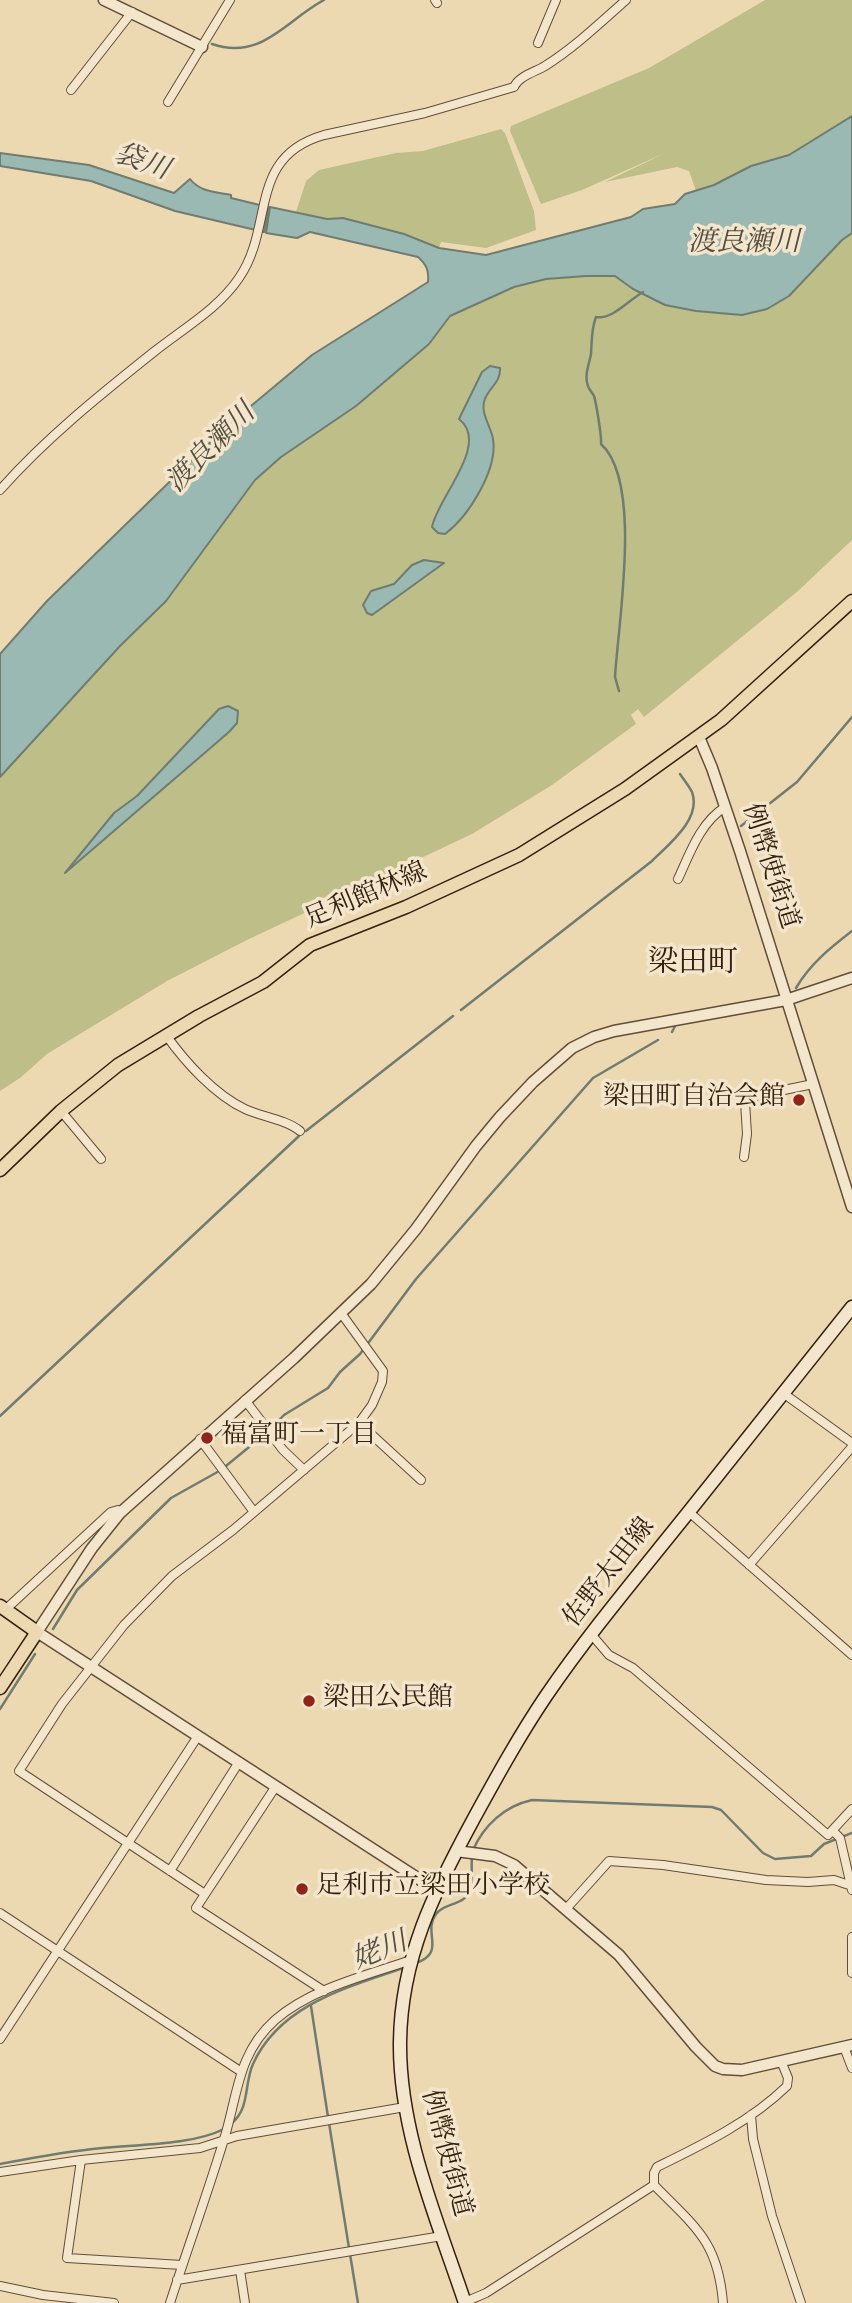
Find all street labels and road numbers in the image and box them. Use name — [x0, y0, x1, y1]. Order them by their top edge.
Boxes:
street label: 例幣使街道 — [733, 800, 803, 934]
street label: 足利館林線 — [301, 858, 433, 938]
street label: 佐野太田線 — [559, 1513, 663, 1635]
street label: 例幣使街道 — [412, 2087, 476, 2221]

